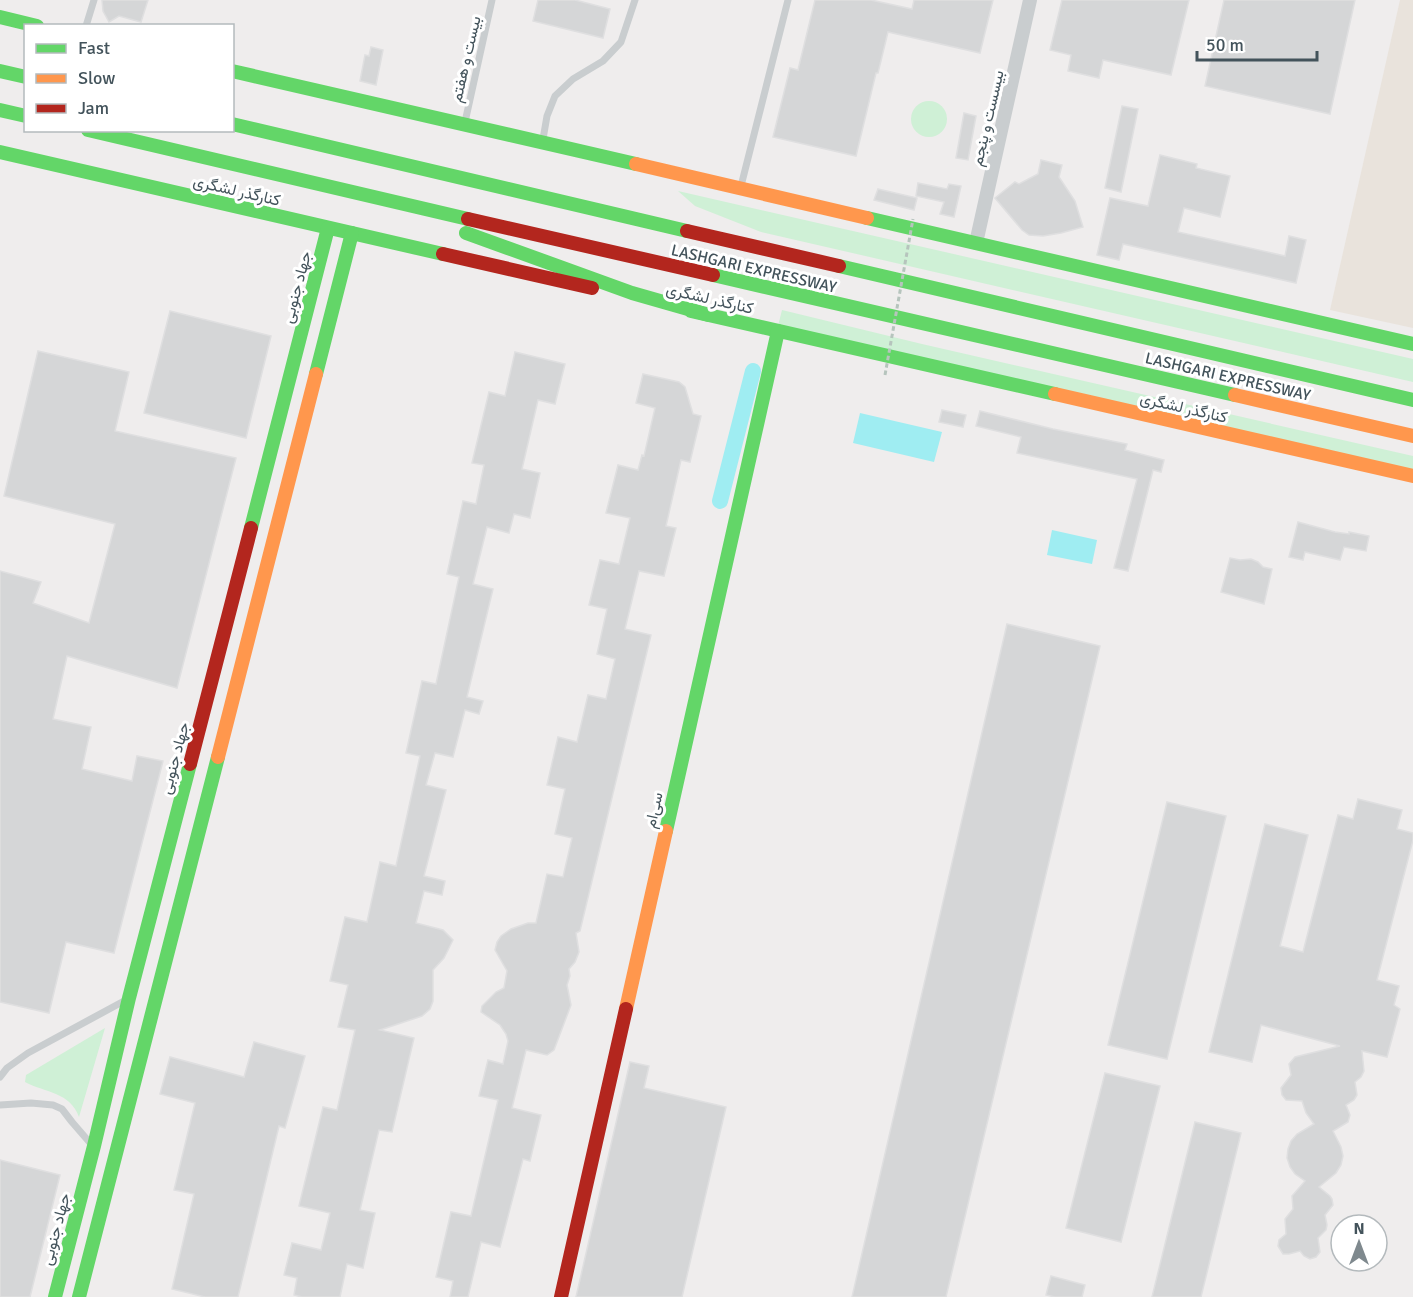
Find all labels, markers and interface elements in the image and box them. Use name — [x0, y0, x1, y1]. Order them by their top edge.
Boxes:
street label: بیست و هفتم — [446, 14, 486, 104]
legend — [24, 24, 234, 132]
scale bar — [1197, 24, 1317, 62]
text: 50 m — [1206, 34, 1244, 56]
text: Fast — [78, 37, 110, 59]
text: Slow — [78, 67, 115, 89]
street label: بیسست و پنجم — [967, 68, 1010, 168]
text: Jam — [78, 97, 109, 119]
street label: کنارگذر لشگری — [191, 171, 282, 211]
street label: LASHGARI EXPRESSWAY — [669, 240, 839, 298]
street label: جهاد جنوبی — [278, 249, 316, 326]
street label: کنارگذر لشگری — [664, 279, 755, 319]
street label: LASHGARI EXPRESSWAY — [1143, 348, 1313, 406]
street label: کنارگذر لشگری — [1138, 388, 1229, 428]
street label: جهاد جنوبی — [156, 720, 194, 797]
street label: سی‌ام — [640, 790, 668, 830]
street label: جهاد جنوبی — [37, 1191, 75, 1268]
north arrow — [1329, 1213, 1389, 1273]
text: N — [1353, 1219, 1365, 1239]

